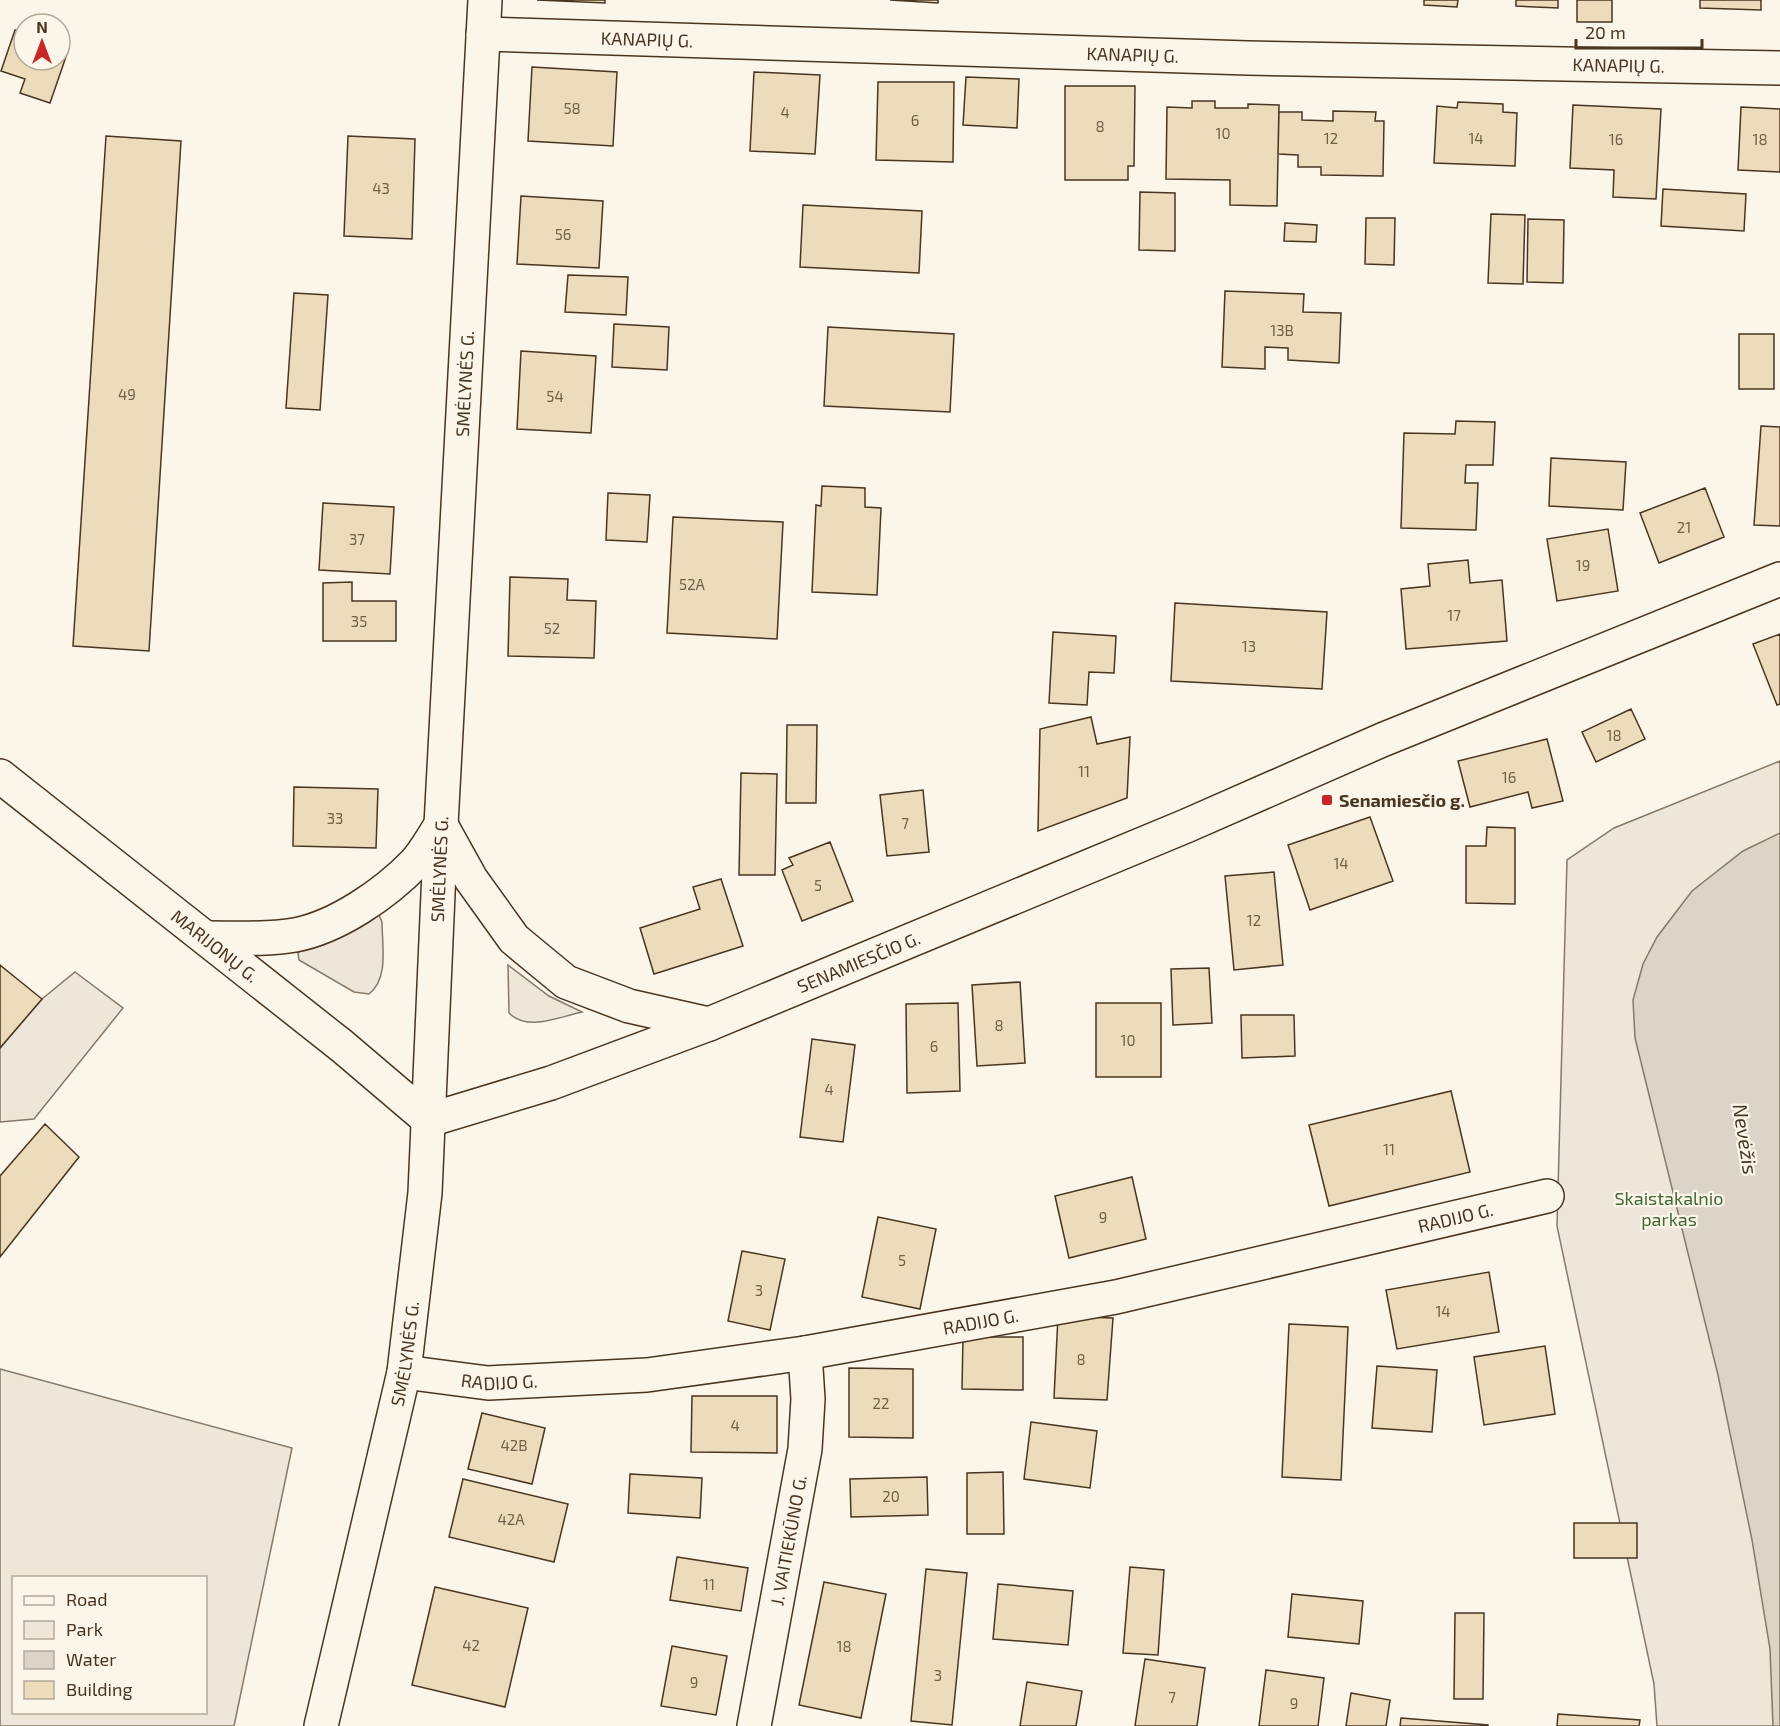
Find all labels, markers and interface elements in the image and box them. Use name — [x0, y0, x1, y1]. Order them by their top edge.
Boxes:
north arrow — [12, 12, 72, 72]
scale bar — [1576, 12, 1702, 50]
text: N — [36, 17, 48, 36]
text: 20 m — [1585, 21, 1626, 43]
street label: KANAPIŲ G. — [600, 27, 694, 52]
street label: KANAPIŲ G. — [1086, 42, 1179, 67]
street label: KANAPIŲ G. — [1572, 53, 1665, 77]
house number: 58 — [563, 99, 581, 117]
house number: 4 — [780, 103, 790, 121]
house number: 6 — [911, 111, 919, 129]
house number: 8 — [1095, 117, 1105, 135]
house number: 10 — [1215, 124, 1231, 142]
house number: 12 — [1324, 129, 1338, 147]
house number: 14 — [1468, 129, 1484, 147]
house number: 16 — [1609, 130, 1623, 148]
house number: 18 — [1752, 130, 1768, 148]
house number: 43 — [372, 179, 390, 197]
house number: 56 — [555, 225, 571, 243]
house number: 13B — [1270, 321, 1294, 339]
street label: SMĖLYNĖS G. — [451, 330, 478, 437]
house number: 49 — [118, 385, 136, 403]
house number: 54 — [546, 387, 564, 405]
house number: 21 — [1677, 518, 1691, 536]
house number: 37 — [349, 530, 365, 548]
house number: 19 — [1576, 556, 1590, 574]
house number: 52A — [679, 575, 706, 593]
house number: 17 — [1447, 606, 1461, 624]
house number: 35 — [351, 612, 367, 630]
house number: 52 — [544, 619, 560, 637]
house number: 13 — [1242, 637, 1256, 655]
house number: 18 — [1606, 726, 1622, 744]
house number: 11 — [1078, 762, 1090, 780]
house number: 16 — [1502, 768, 1516, 786]
place label: Senamiesčio g. — [1339, 789, 1465, 811]
marker: Senamiesčio g. — [1320, 793, 1334, 807]
house number: 33 — [327, 809, 343, 827]
house number: 7 — [901, 814, 909, 832]
street label: SMĖLYNĖS G. — [426, 815, 452, 923]
house number: 14 — [1333, 854, 1349, 872]
house number: 5 — [814, 876, 822, 894]
street label: MARIJONŲ G. — [167, 905, 263, 987]
house number: 12 — [1247, 911, 1261, 929]
street label: SENAMIESČIO G. — [794, 927, 923, 997]
house number: 8 — [994, 1016, 1004, 1034]
house number: 10 — [1120, 1031, 1136, 1049]
house number: 6 — [930, 1037, 938, 1055]
house number: 4 — [824, 1080, 834, 1098]
water label: Nevėžis — [1729, 1102, 1763, 1176]
house number: 11 — [1383, 1140, 1395, 1158]
park label: Skaistakalnio parkas — [1614, 1187, 1724, 1230]
street label: RADIJO G. — [1416, 1198, 1495, 1237]
house number: 9 — [1099, 1208, 1107, 1226]
house number: 5 — [898, 1251, 906, 1269]
house number: 3 — [755, 1281, 763, 1299]
street label: SMĖLYNĖS G. — [385, 1300, 423, 1408]
house number: 14 — [1435, 1302, 1451, 1320]
street label: RADIJO G. — [941, 1304, 1020, 1339]
house number: 8 — [1076, 1350, 1086, 1368]
street label: RADIJO G. — [460, 1369, 538, 1394]
house number: 22 — [873, 1394, 889, 1412]
house number: 4 — [730, 1416, 740, 1434]
house number: 42B — [501, 1436, 527, 1454]
street label: J. VAITIEKŪNO G. — [765, 1473, 811, 1607]
house number: 20 — [882, 1487, 900, 1505]
house number: 42A — [498, 1510, 525, 1528]
house number: 11 — [703, 1575, 715, 1593]
legend — [12, 1576, 207, 1714]
text: Road — [66, 1588, 107, 1610]
text: Park — [66, 1618, 103, 1640]
house number: 42 — [462, 1636, 480, 1654]
house number: 18 — [836, 1637, 852, 1655]
text: Water — [66, 1648, 116, 1670]
house number: 3 — [934, 1666, 942, 1684]
house number: 9 — [690, 1673, 698, 1691]
text: Building — [66, 1678, 133, 1700]
house number: 7 — [1168, 1688, 1176, 1706]
house number: 9 — [1290, 1694, 1298, 1712]

